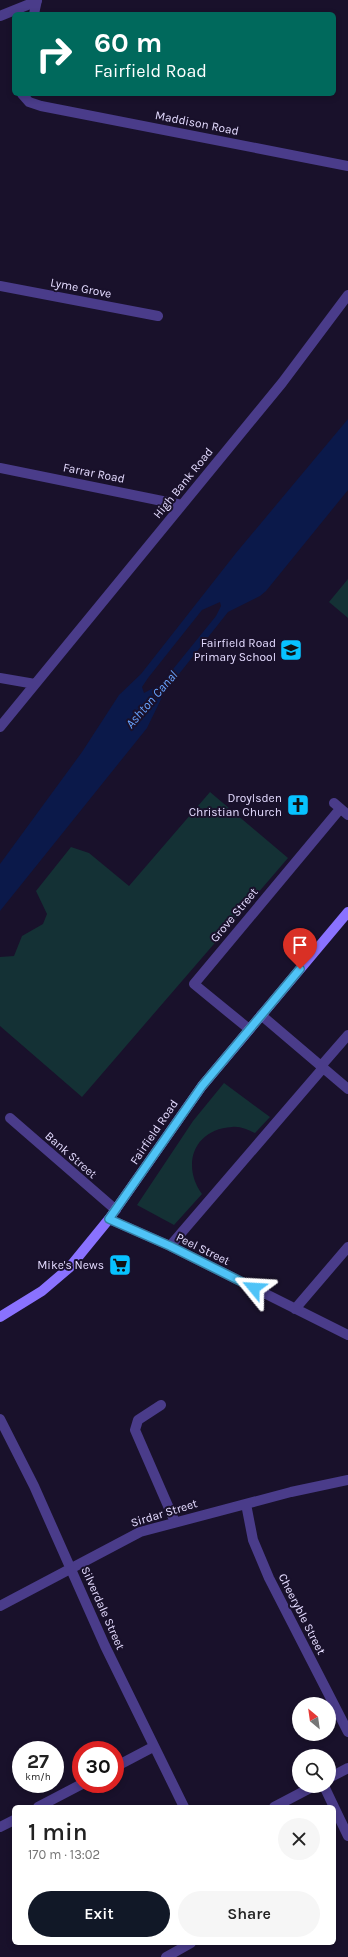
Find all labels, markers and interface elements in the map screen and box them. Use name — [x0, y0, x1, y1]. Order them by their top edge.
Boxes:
text: 60 m — [94, 26, 162, 59]
icon: right — [28, 28, 80, 80]
text: Fairfield Road — [94, 60, 207, 82]
street label: Maddison Road — [154, 108, 240, 138]
street label: Lyme Grove — [49, 275, 113, 301]
street label: High Bank Road — [150, 445, 216, 521]
street label: Farrar Road — [62, 460, 126, 486]
place label: Fairfield Road Primary School — [194, 636, 276, 664]
school or university icon: Fairfield Road Primary School — [278, 637, 304, 663]
water label: Ashton Canal — [122, 668, 180, 731]
place label: Droylsden Christian Church — [189, 791, 282, 819]
church icon: Droylsden Christian Church — [285, 792, 311, 818]
street label: Grove Street — [207, 885, 261, 945]
pin — [283, 928, 317, 969]
icon: arrive — [289, 934, 311, 956]
street label: Fairfield Road — [127, 1097, 181, 1167]
street label: Bank Street — [42, 1129, 100, 1182]
street label: Peel Street — [174, 1230, 233, 1268]
supermarket icon: Mike's News — [107, 1252, 133, 1278]
place label: Mike's News — [37, 1258, 104, 1272]
position arrow — [233, 1267, 275, 1309]
street label: Sirdar Street — [129, 1496, 200, 1530]
street label: Silverdale Street — [78, 1564, 128, 1652]
street label: Cheeryble Street — [275, 1571, 329, 1657]
north arrow — [292, 1697, 336, 1741]
map controls — [292, 1697, 336, 1793]
speed limit sign: 30 — [72, 1741, 124, 1793]
button: search — [292, 1749, 336, 1793]
text: 27 — [27, 1750, 49, 1773]
text: km/h — [25, 1771, 51, 1783]
text: 1 min — [28, 1818, 88, 1846]
button: close — [278, 1818, 320, 1860]
text: 170 m · 13:02 — [28, 1847, 100, 1862]
button: Exit — [28, 1891, 170, 1937]
button: Share — [178, 1891, 320, 1937]

